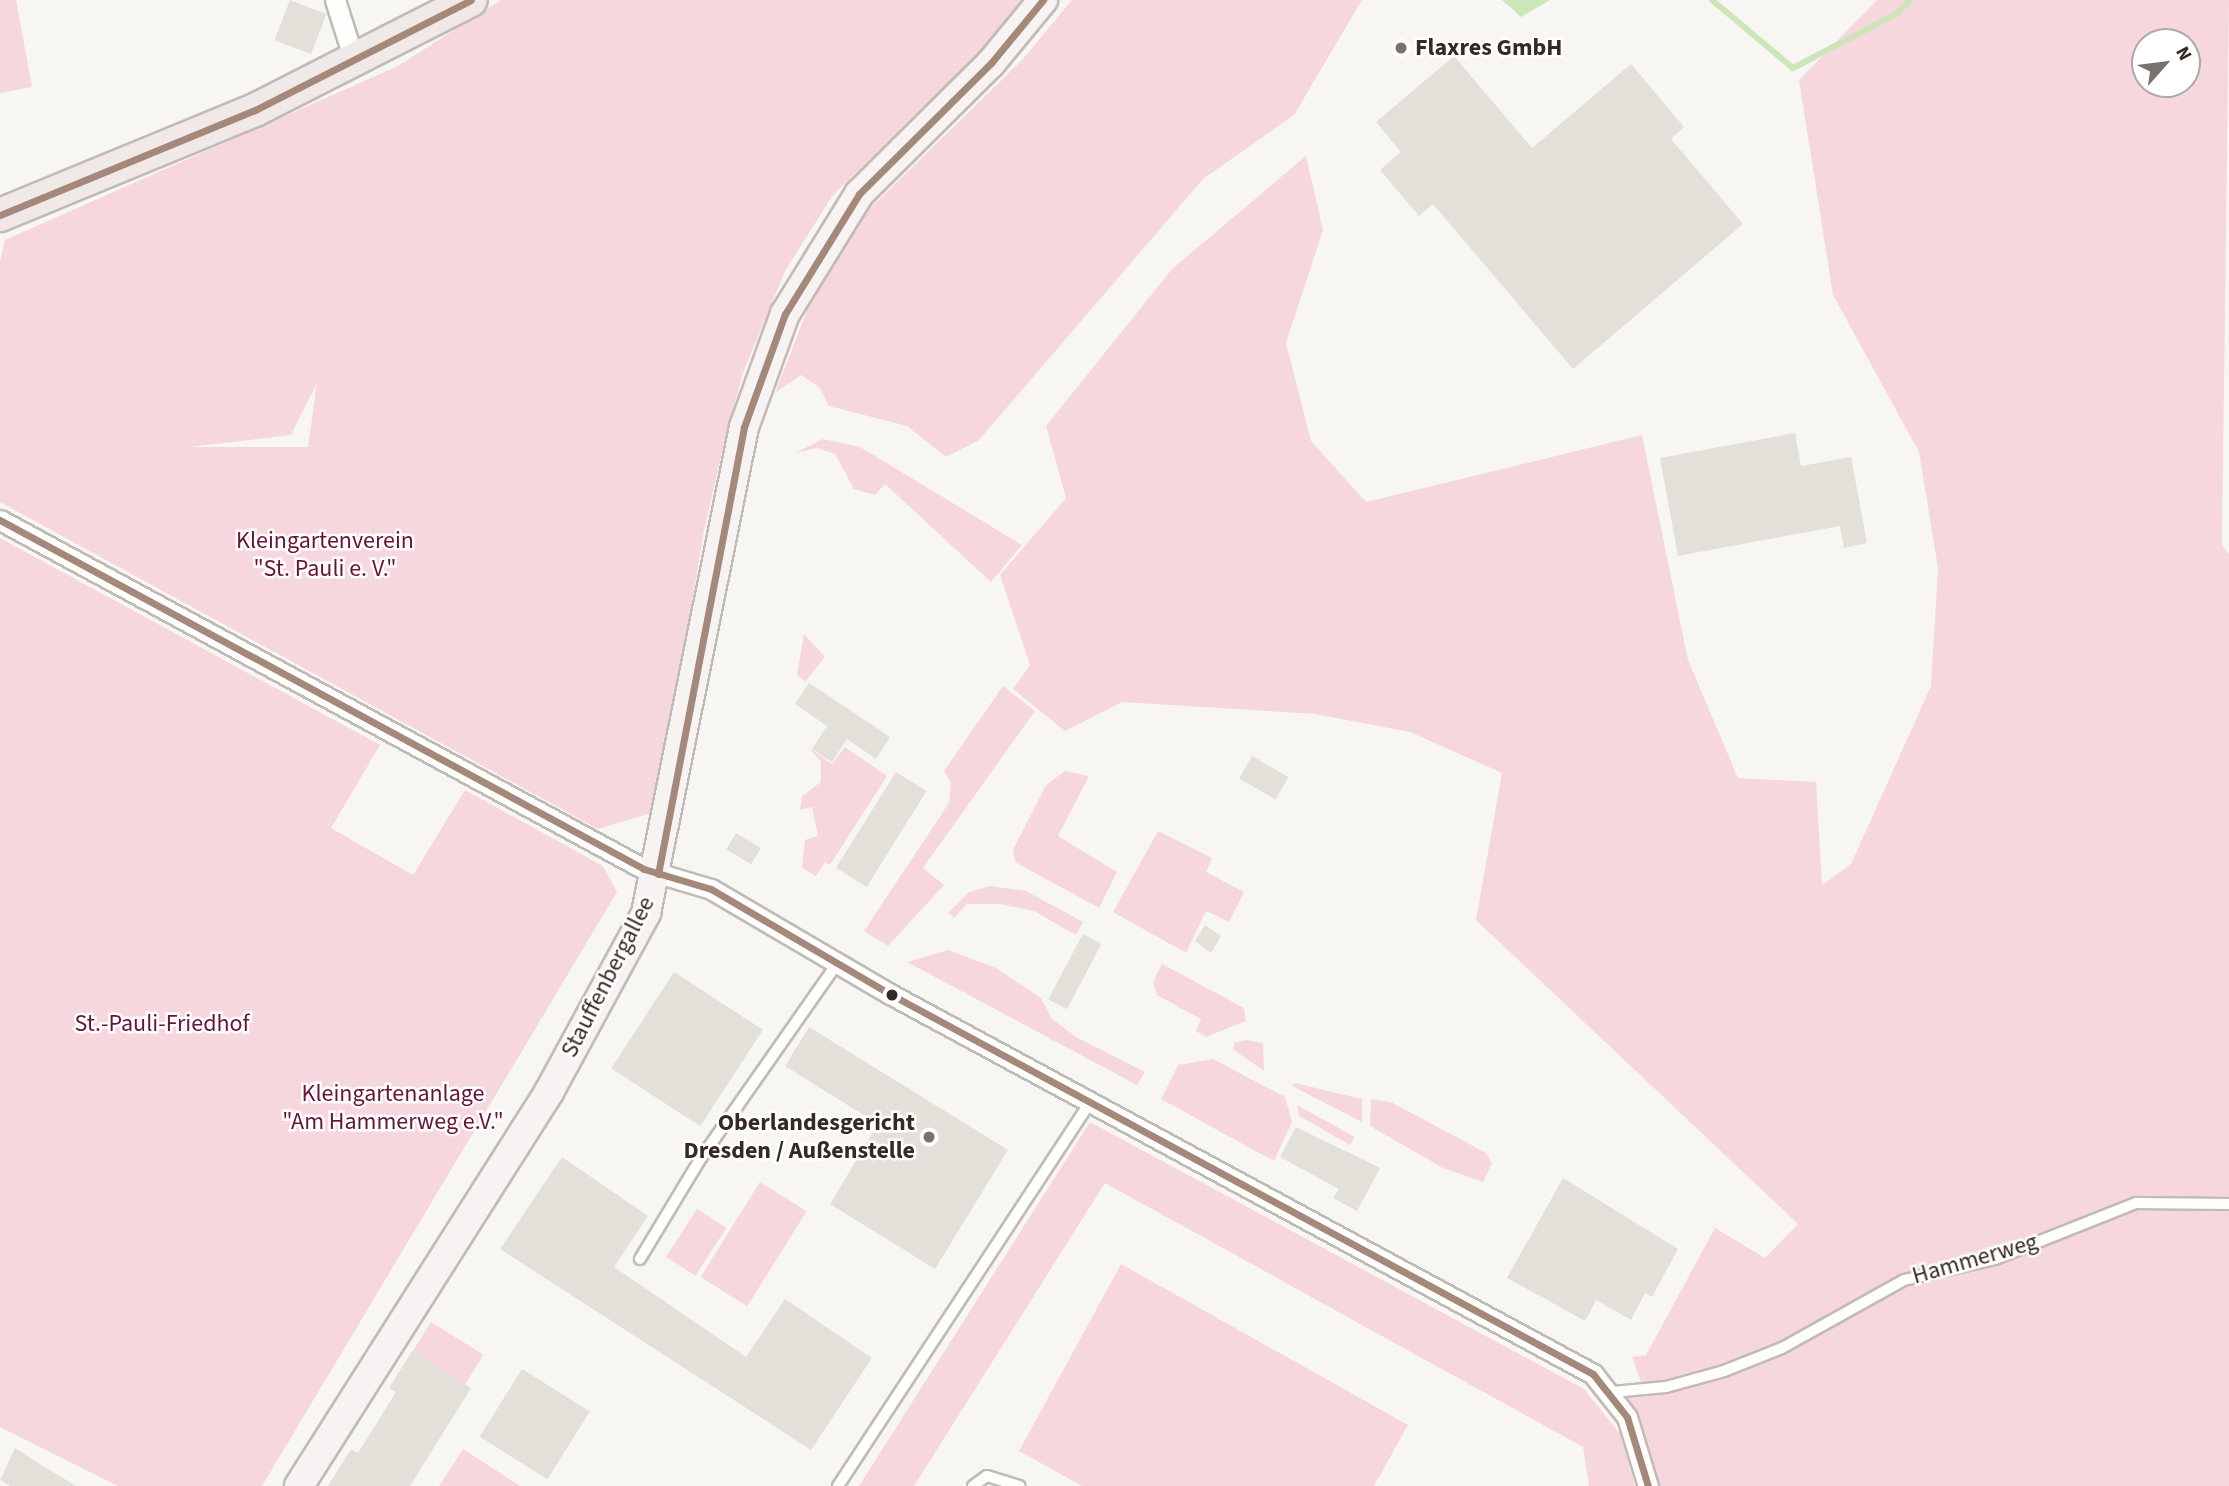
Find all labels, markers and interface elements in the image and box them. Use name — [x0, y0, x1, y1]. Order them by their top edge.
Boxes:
north arrow — [2131, 28, 2201, 98]
place label: Flaxres GmbH — [1415, 34, 1562, 62]
marker: Flaxres GmbH — [1393, 40, 1409, 56]
text: N — [2168, 42, 2198, 66]
park label: Kleingartenverein "St. Pauli e. V." — [236, 527, 414, 583]
street label: Stauffenbergallee — [555, 892, 661, 1062]
unlabelled marker — [885, 988, 899, 1002]
park label: St.-Pauli-Friedhof — [74, 1010, 250, 1038]
park label: Kleingartenanlage "Am Hammerweg e.V." — [282, 1080, 504, 1136]
place label: Oberlandesgericht Dresden / Außenstelle — [684, 1109, 915, 1165]
marker: Oberlandesgericht Dresden / Außenstelle — [921, 1129, 937, 1145]
street label: Hammerweg — [1909, 1227, 2041, 1291]

